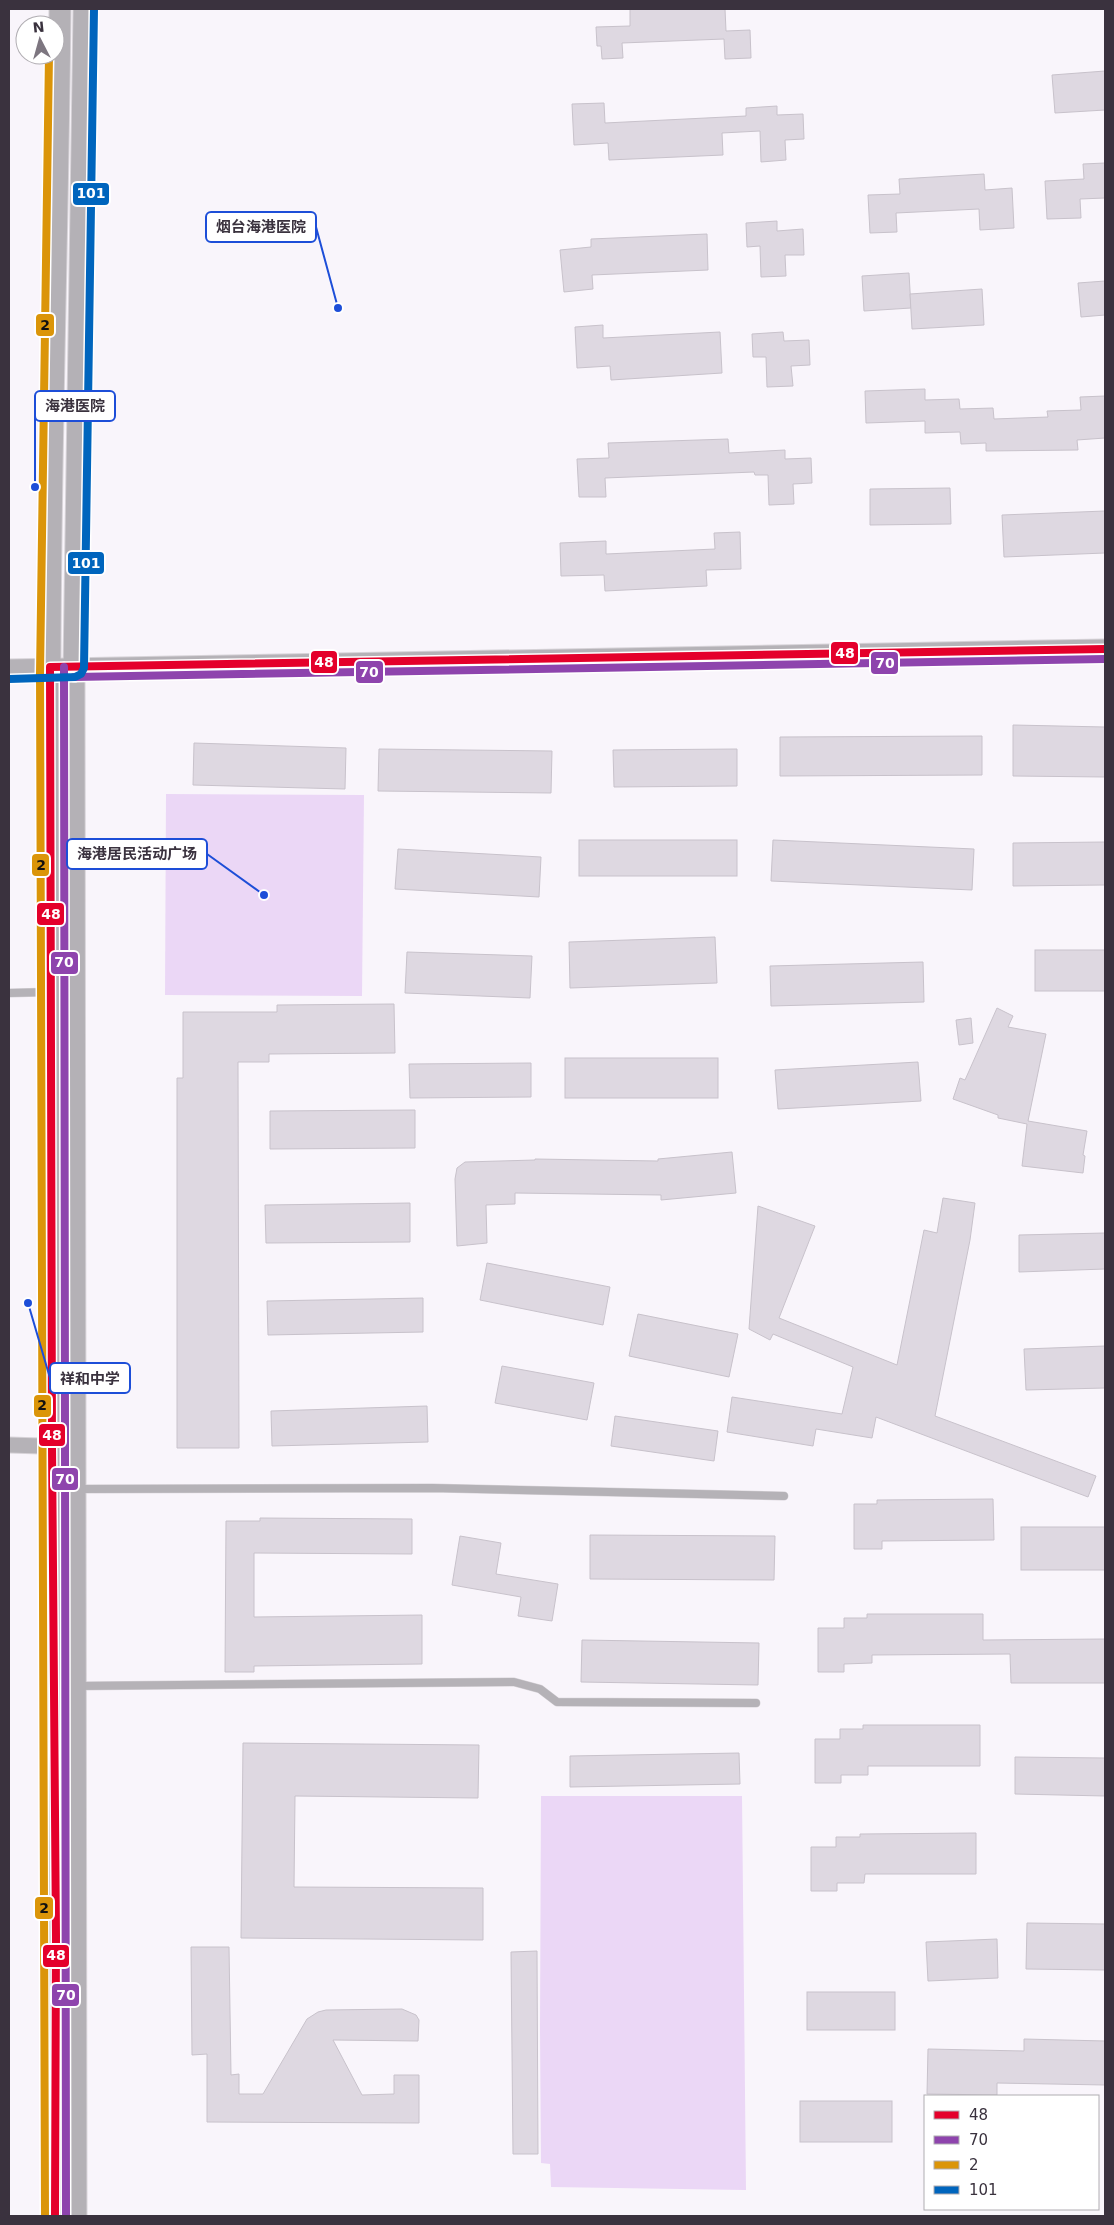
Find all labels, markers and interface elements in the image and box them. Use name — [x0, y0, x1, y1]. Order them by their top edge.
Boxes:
north arrow — [15, 15, 65, 65]
text: N — [32, 19, 45, 36]
line badge: 101 — [72, 182, 110, 206]
text: 101 — [76, 185, 106, 201]
callout: 烟台海港医院 — [206, 212, 316, 242]
text: 烟台海港医院 — [216, 218, 306, 236]
line badge: 2 — [35, 313, 55, 337]
text: 2 — [40, 317, 50, 333]
callout: 海港医院 — [35, 391, 115, 421]
text: 海港医院 — [45, 397, 105, 415]
line badge: 101 — [67, 551, 105, 575]
text: 101 — [71, 555, 101, 571]
line badge: 48 — [830, 641, 859, 665]
text: 48 — [835, 645, 855, 661]
line badge: 48 — [310, 650, 338, 674]
line badge: 70 — [870, 651, 899, 675]
text: 48 — [314, 654, 334, 670]
text: 70 — [875, 655, 895, 671]
line badge: 70 — [355, 660, 384, 684]
text: 70 — [359, 664, 379, 680]
callout: 海港居民活动广场 — [67, 839, 207, 869]
text: 海港居民活动广场 — [77, 845, 197, 863]
line badge: 2 — [31, 853, 50, 877]
text: 2 — [36, 857, 46, 873]
line badge: 48 — [36, 902, 65, 926]
text: 48 — [41, 906, 61, 922]
line badge: 70 — [50, 951, 79, 975]
text: 70 — [54, 954, 74, 970]
callout: 祥和中学 — [50, 1363, 130, 1393]
text: 祥和中学 — [60, 1370, 120, 1388]
line badge: 2 — [33, 1394, 52, 1418]
text: 2 — [37, 1397, 47, 1413]
line badge: 48 — [38, 1423, 66, 1447]
text: 48 — [42, 1427, 62, 1443]
line badge: 70 — [51, 1467, 79, 1491]
text: 70 — [55, 1471, 75, 1487]
line badge: 2 — [34, 1896, 54, 1920]
text: 2 — [39, 1900, 49, 1916]
line badge: 48 — [42, 1944, 70, 1968]
text: 48 — [46, 1947, 66, 1963]
line badge: 70 — [51, 1983, 80, 2007]
text: 70 — [56, 1987, 76, 2003]
legend — [924, 2095, 1099, 2210]
text: 48 — [969, 2106, 988, 2124]
text: 70 — [969, 2131, 988, 2149]
text: 2 — [969, 2156, 979, 2174]
text: 101 — [969, 2181, 998, 2199]

